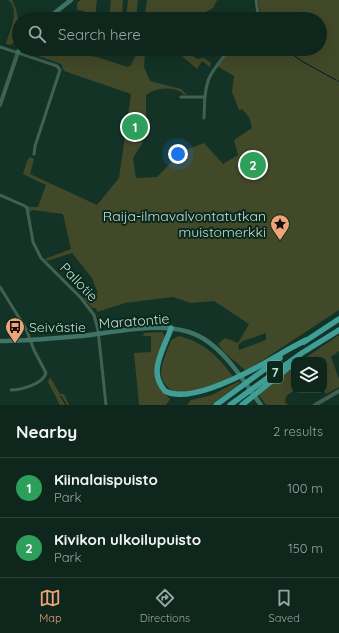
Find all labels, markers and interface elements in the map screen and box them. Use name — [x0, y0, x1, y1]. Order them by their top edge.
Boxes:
search box — [12, 12, 327, 56]
icon: search — [26, 23, 48, 45]
text: Search here — [58, 25, 141, 44]
pin: 1 — [122, 112, 148, 142]
your location — [168, 144, 188, 164]
pin: 2 — [240, 150, 266, 180]
place label: Raija-ilmavalvontatutkan muistomerkki — [103, 207, 266, 241]
place icon: Raija-ilmavalvontatutkan muistomerkki — [269, 213, 291, 241]
street label: Pallotie — [56, 259, 102, 305]
street label: Maratontie — [98, 310, 170, 332]
bus stop icon: Seivästie — [4, 316, 26, 344]
place label: Seivästie — [29, 318, 86, 336]
map controls — [291, 357, 327, 393]
button: layers — [291, 357, 327, 393]
road number: 7 — [267, 361, 283, 383]
text: Nearby — [16, 421, 77, 442]
text: 2 results — [273, 423, 323, 439]
text: Kiinalaispuisto — [54, 470, 158, 489]
text: 1 — [26, 480, 32, 496]
text: 100 m — [287, 480, 323, 496]
text: Park — [54, 489, 82, 505]
text: Kivikon ulkoilupuisto — [54, 530, 201, 549]
text: 2 — [25, 540, 33, 556]
text: 150 m — [288, 540, 323, 556]
text: Park — [54, 549, 82, 565]
tab: Map — [39, 587, 62, 625]
tab: Directions — [140, 587, 190, 625]
tab: Saved — [268, 587, 300, 625]

